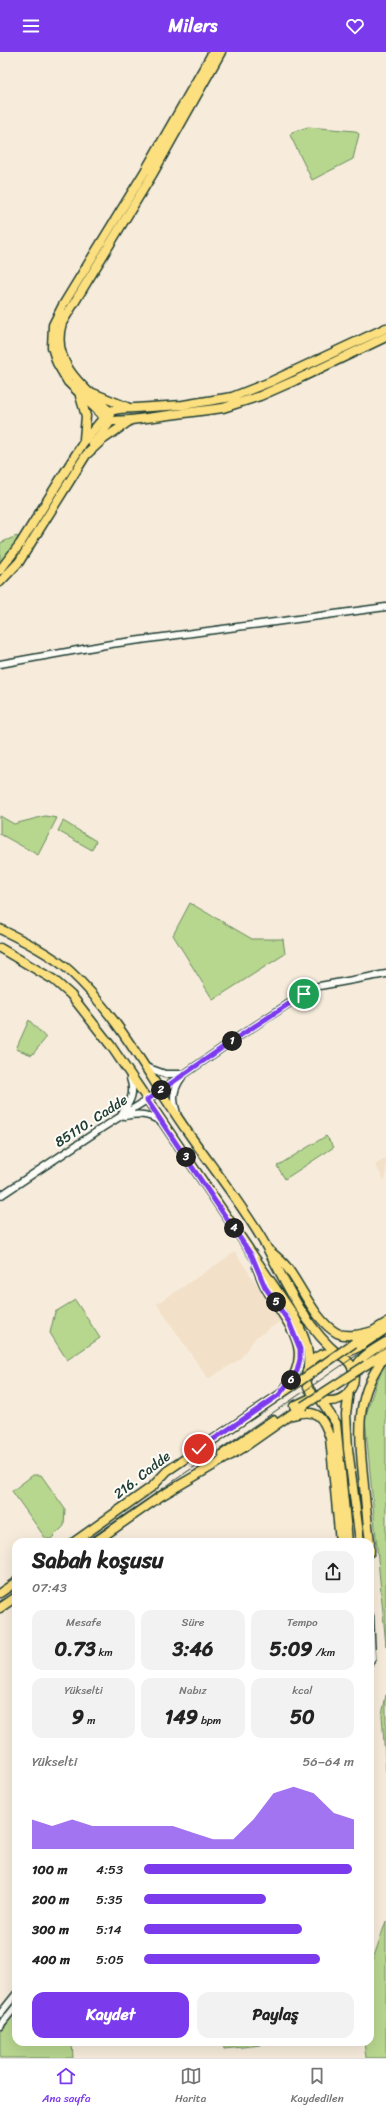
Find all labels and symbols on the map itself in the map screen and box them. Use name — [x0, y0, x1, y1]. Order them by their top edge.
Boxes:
pin — [287, 977, 321, 1011]
pin: 1 — [222, 1031, 242, 1051]
pin: 2 — [151, 1080, 171, 1100]
street label: 85110. Cadde — [49, 1088, 133, 1154]
pin: 3 — [176, 1147, 196, 1167]
pin: 4 — [224, 1218, 244, 1238]
pin: 5 — [266, 1292, 286, 1312]
pin: 6 — [281, 1370, 301, 1390]
pin — [182, 1432, 216, 1466]
street label: 216. Cadde — [108, 1444, 176, 1506]

